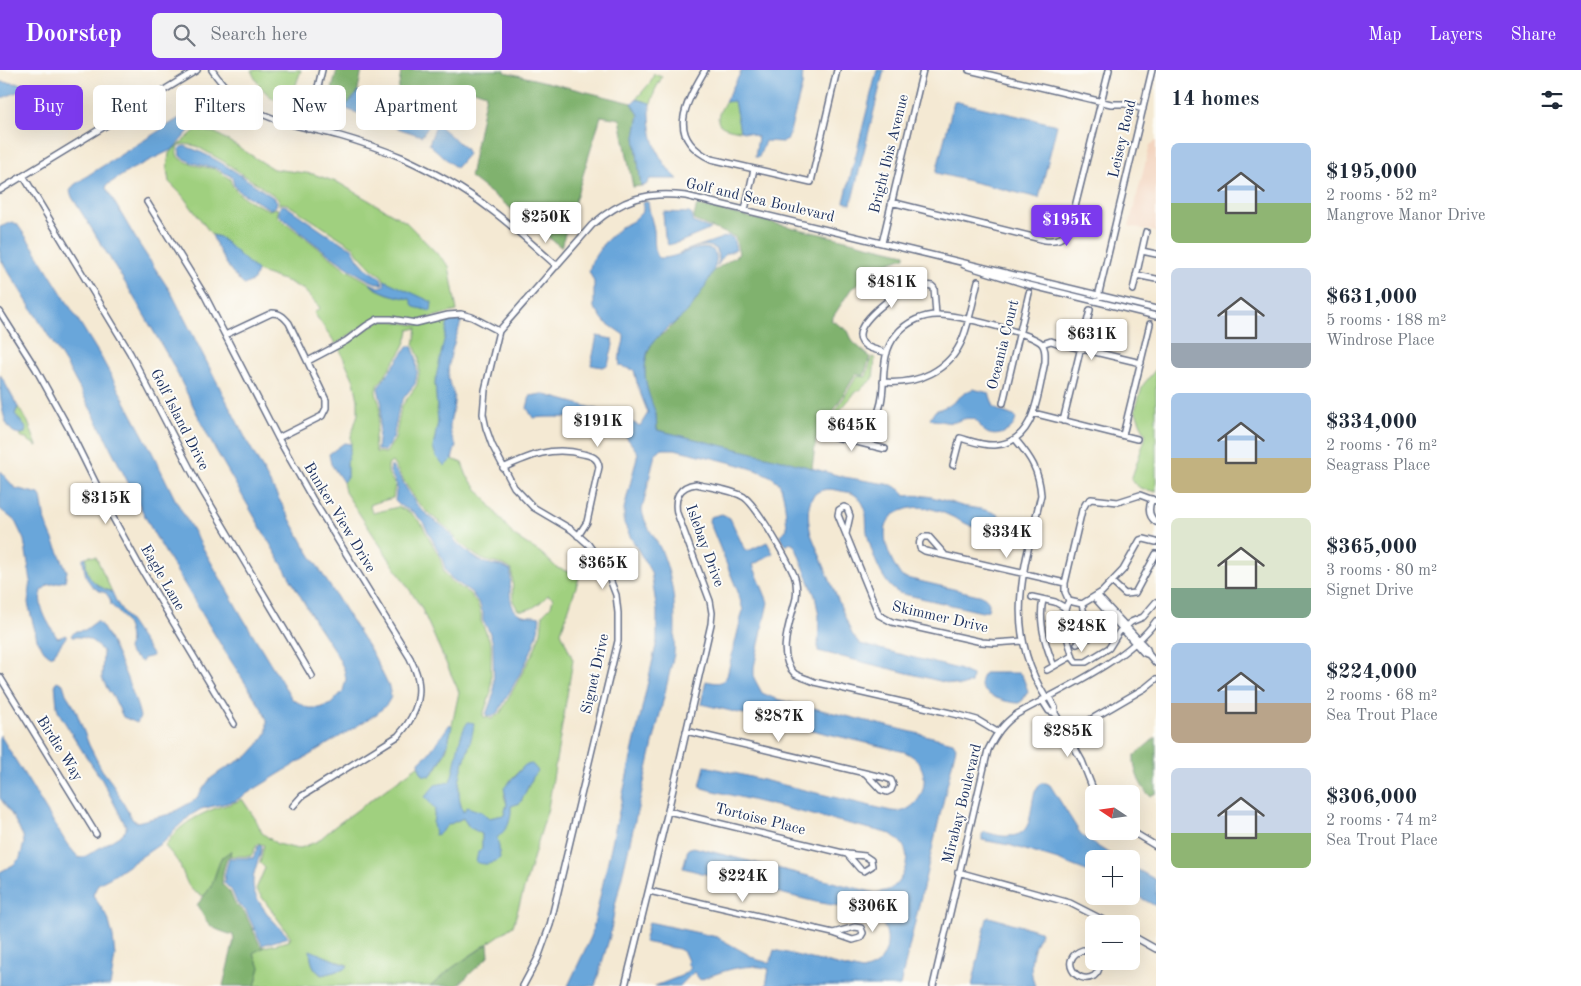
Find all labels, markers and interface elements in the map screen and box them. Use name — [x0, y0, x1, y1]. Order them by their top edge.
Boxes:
search box — [152, 13, 502, 58]
icon: search — [170, 21, 198, 49]
text: Doorstep — [25, 23, 122, 47]
text: Search here — [210, 26, 307, 45]
text: Map — [1368, 26, 1402, 44]
text: Layers — [1430, 26, 1482, 44]
text: Share — [1510, 26, 1556, 44]
chip: Buy — [15, 85, 83, 130]
chip: Rent — [93, 85, 166, 130]
chip: Filters — [176, 85, 263, 130]
chip: New — [273, 85, 346, 130]
chip: Apartment — [356, 85, 476, 130]
icon: filters — [1538, 86, 1566, 114]
text: 14 homes — [1171, 89, 1259, 110]
street label: Bright Ibis Avenue — [868, 93, 912, 215]
street label: Leisey Road — [1107, 98, 1139, 180]
text: $195,000 — [1326, 162, 1417, 183]
icon: home — [1211, 163, 1271, 223]
street label: Golf and Sea Boulevard — [684, 177, 836, 225]
text: 2 rooms · 52 m² — [1326, 188, 1437, 204]
pin: $250K — [511, 202, 581, 244]
pin: $195K — [1032, 204, 1102, 247]
text: Mangrove Manor Drive — [1326, 208, 1485, 224]
text: $250K — [521, 210, 571, 226]
text: $195K — [1042, 213, 1092, 229]
pin: $481K — [857, 266, 927, 309]
text: $481K — [867, 275, 917, 291]
text: $631,000 — [1326, 287, 1417, 308]
icon: home — [1211, 288, 1271, 348]
street label: Oceania Court — [986, 299, 1022, 391]
text: 5 rooms · 188 m² — [1326, 313, 1446, 329]
pin: $631K — [1057, 318, 1127, 361]
text: $631K — [1067, 327, 1117, 343]
text: Windrose Place — [1326, 333, 1434, 349]
street label: Golf Island Drive — [147, 367, 211, 473]
pin: $191K — [563, 406, 633, 448]
pin: $645K — [817, 410, 887, 452]
text: $334,000 — [1326, 412, 1417, 433]
icon: home — [1211, 413, 1271, 473]
text: $191K — [573, 414, 623, 430]
text: $645K — [827, 418, 877, 434]
text: 2 rooms · 76 m² — [1326, 438, 1437, 454]
text: Seagrass Place — [1326, 458, 1430, 474]
street label: Bunker View Drive — [300, 460, 378, 576]
pin: $315K — [71, 482, 141, 525]
text: $315K — [81, 491, 131, 507]
street label: Islebay Drive — [682, 503, 726, 589]
pin: $334K — [972, 516, 1042, 559]
text: $334K — [982, 525, 1032, 541]
text: $365,000 — [1326, 537, 1417, 558]
icon: home — [1211, 538, 1271, 598]
street label: Eagle Lane — [137, 542, 187, 614]
pin: $365K — [568, 548, 638, 590]
text: $365K — [578, 556, 628, 572]
text: 3 rooms · 80 m² — [1326, 563, 1437, 579]
text: Signet Drive — [1326, 583, 1413, 599]
street label: Skimmer Drive — [890, 600, 990, 636]
pin: $248K — [1047, 610, 1117, 653]
text: $248K — [1057, 619, 1107, 635]
street label: Signet Drive — [579, 632, 613, 716]
text: $224,000 — [1326, 662, 1417, 683]
icon: home — [1211, 663, 1271, 723]
text: 2 rooms · 68 m² — [1326, 688, 1437, 704]
pin: $287K — [744, 700, 814, 743]
text: Sea Trout Place — [1326, 708, 1438, 724]
text: $287K — [754, 709, 804, 725]
street label: Birdie Way — [33, 714, 85, 784]
pin: $285K — [1033, 716, 1103, 758]
text: $285K — [1043, 724, 1093, 740]
street label: Mirabay Boulevard — [941, 742, 985, 865]
north arrow — [1085, 785, 1140, 840]
map controls — [1085, 785, 1140, 970]
text: $306,000 — [1326, 787, 1417, 808]
icon: home — [1211, 788, 1271, 848]
street label: Tortoise Place — [713, 802, 807, 839]
text: 2 rooms · 74 m² — [1326, 813, 1437, 829]
text: Sea Trout Place — [1326, 833, 1438, 849]
button: + — [1085, 850, 1140, 905]
pin: $224K — [708, 860, 778, 903]
text: $224K — [718, 869, 768, 885]
pin: $306K — [838, 890, 908, 933]
text: $306K — [848, 899, 898, 915]
button: − — [1085, 915, 1140, 970]

